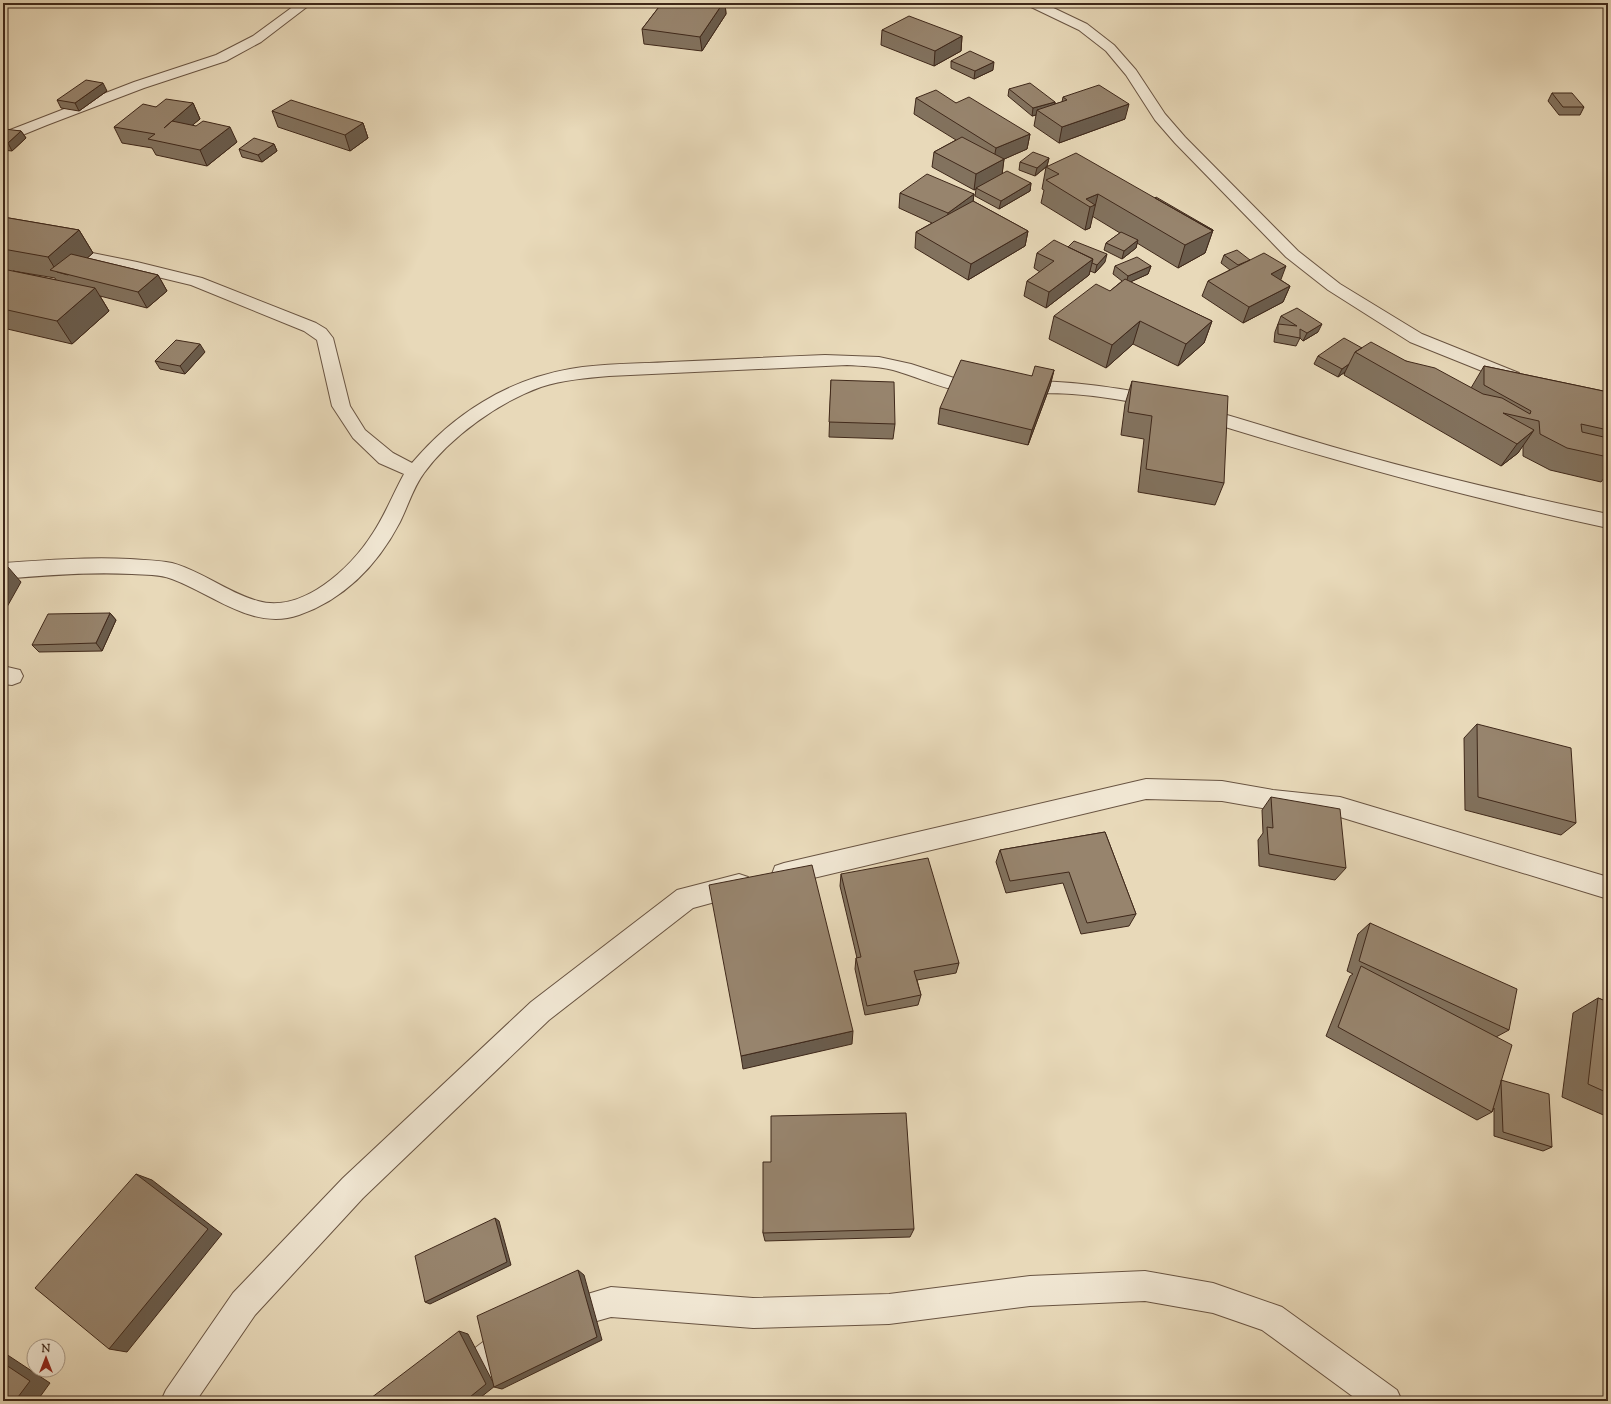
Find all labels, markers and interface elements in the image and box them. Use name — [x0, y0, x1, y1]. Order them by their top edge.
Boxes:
north arrow — [26, 1338, 66, 1378]
text: N — [41, 1341, 51, 1357]

